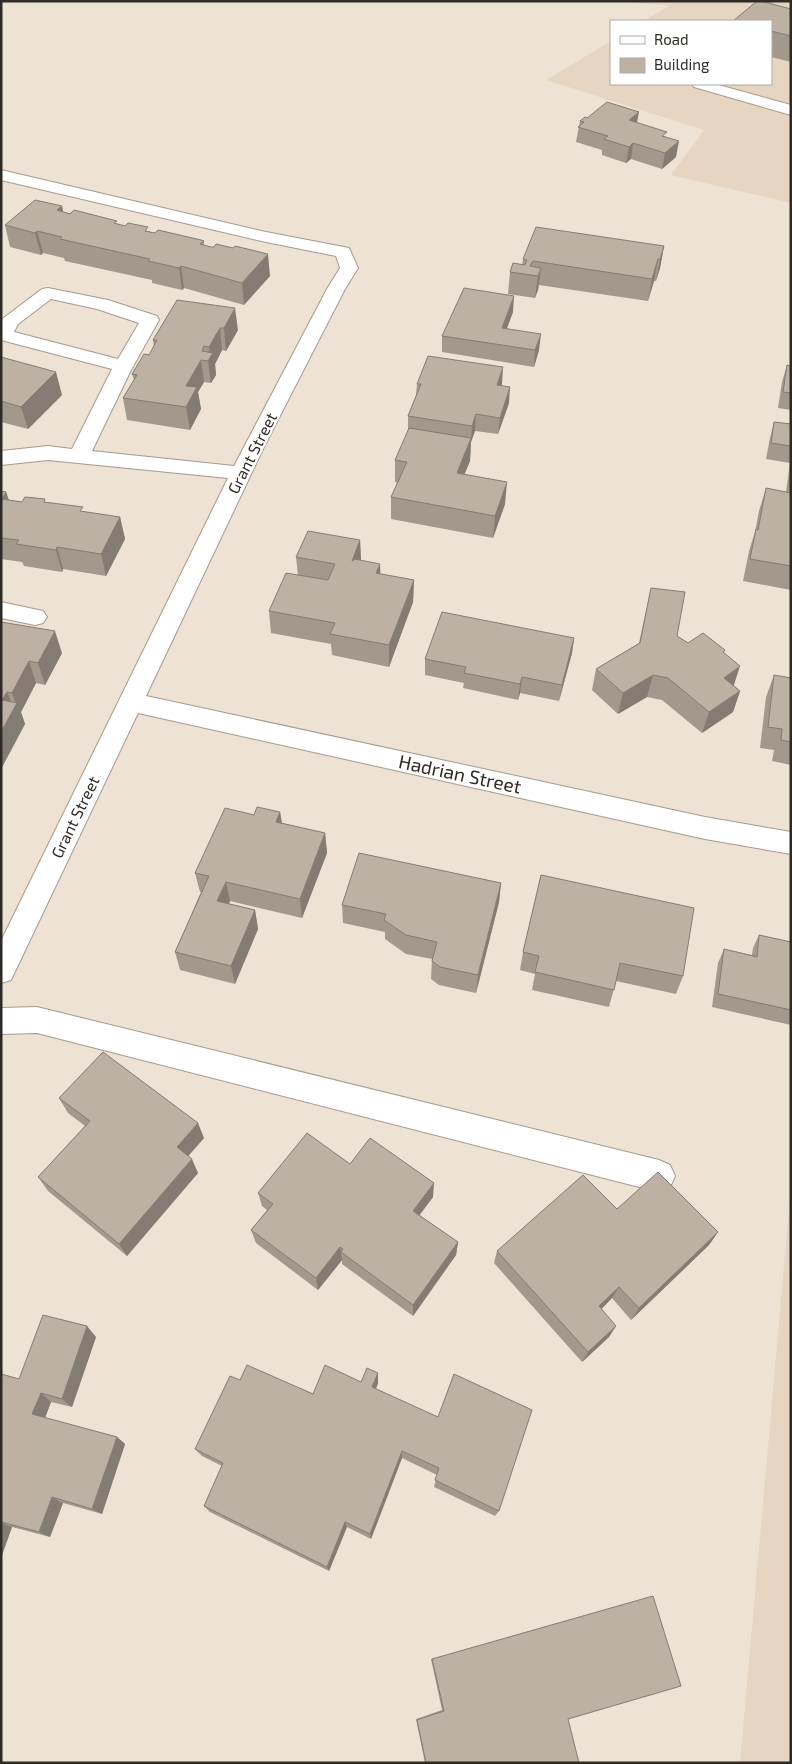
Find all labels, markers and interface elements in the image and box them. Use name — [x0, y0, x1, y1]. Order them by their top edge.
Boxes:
legend — [610, 20, 772, 85]
text: Road — [654, 30, 689, 48]
text: Building — [654, 55, 710, 73]
street label: Grant Street — [223, 409, 280, 497]
street label: Hadrian Street — [397, 749, 524, 798]
street label: Grant Street — [47, 773, 103, 861]

